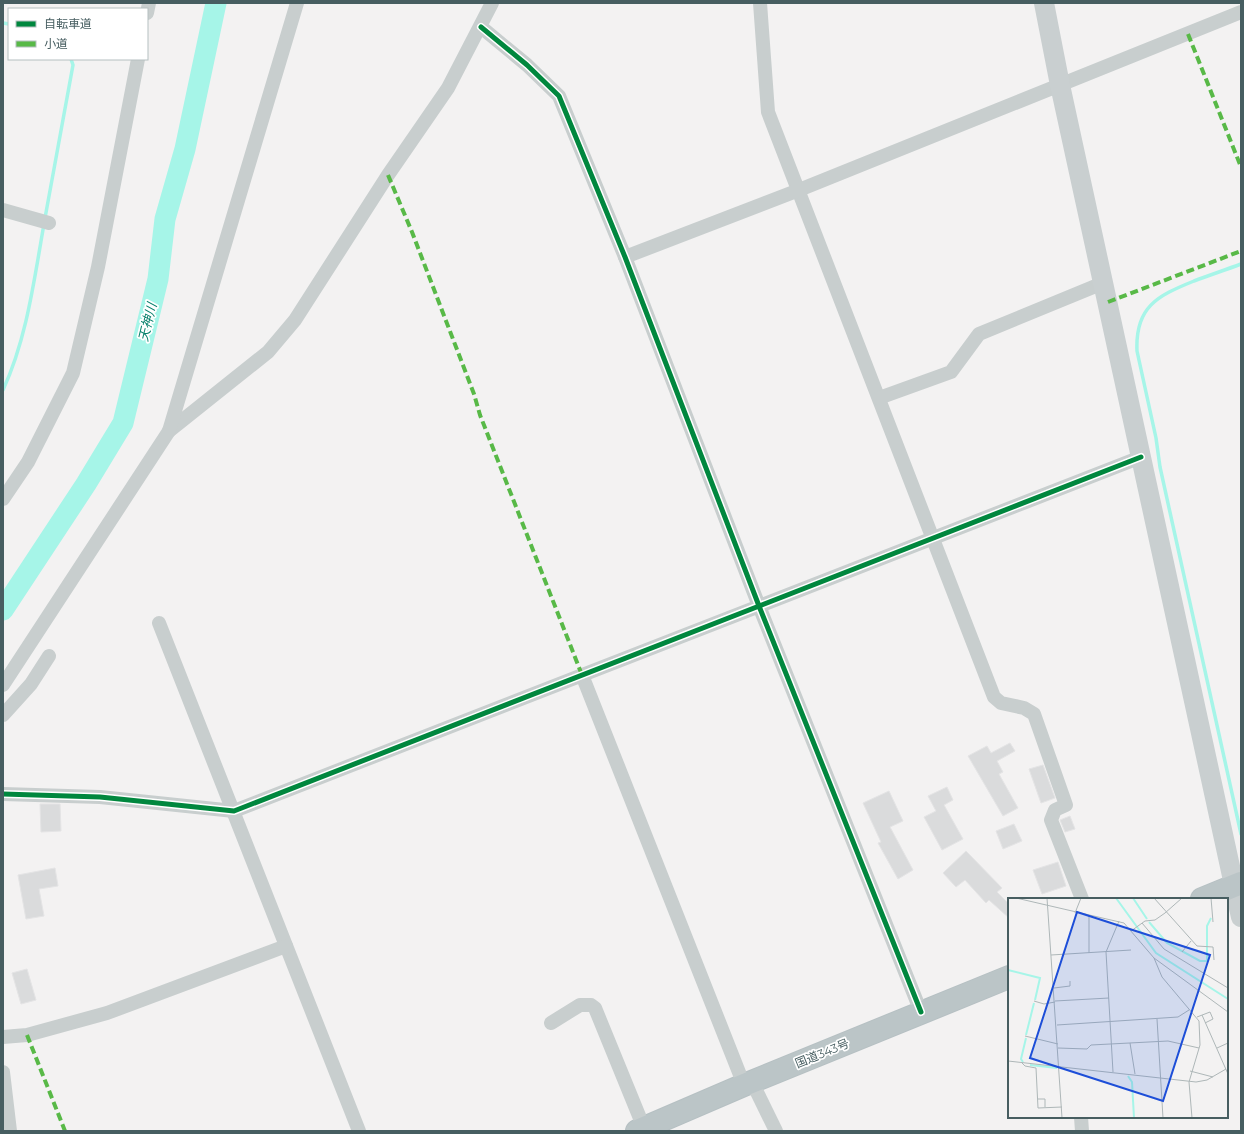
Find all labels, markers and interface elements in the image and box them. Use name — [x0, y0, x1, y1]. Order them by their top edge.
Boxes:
legend — [8, 8, 148, 60]
text: 自転車道 — [44, 16, 92, 31]
text: 小道 — [44, 36, 68, 51]
water label: 天神川 — [135, 299, 160, 343]
inset map — [1008, 898, 1228, 1118]
street label: 国道343号 — [793, 1035, 851, 1071]

